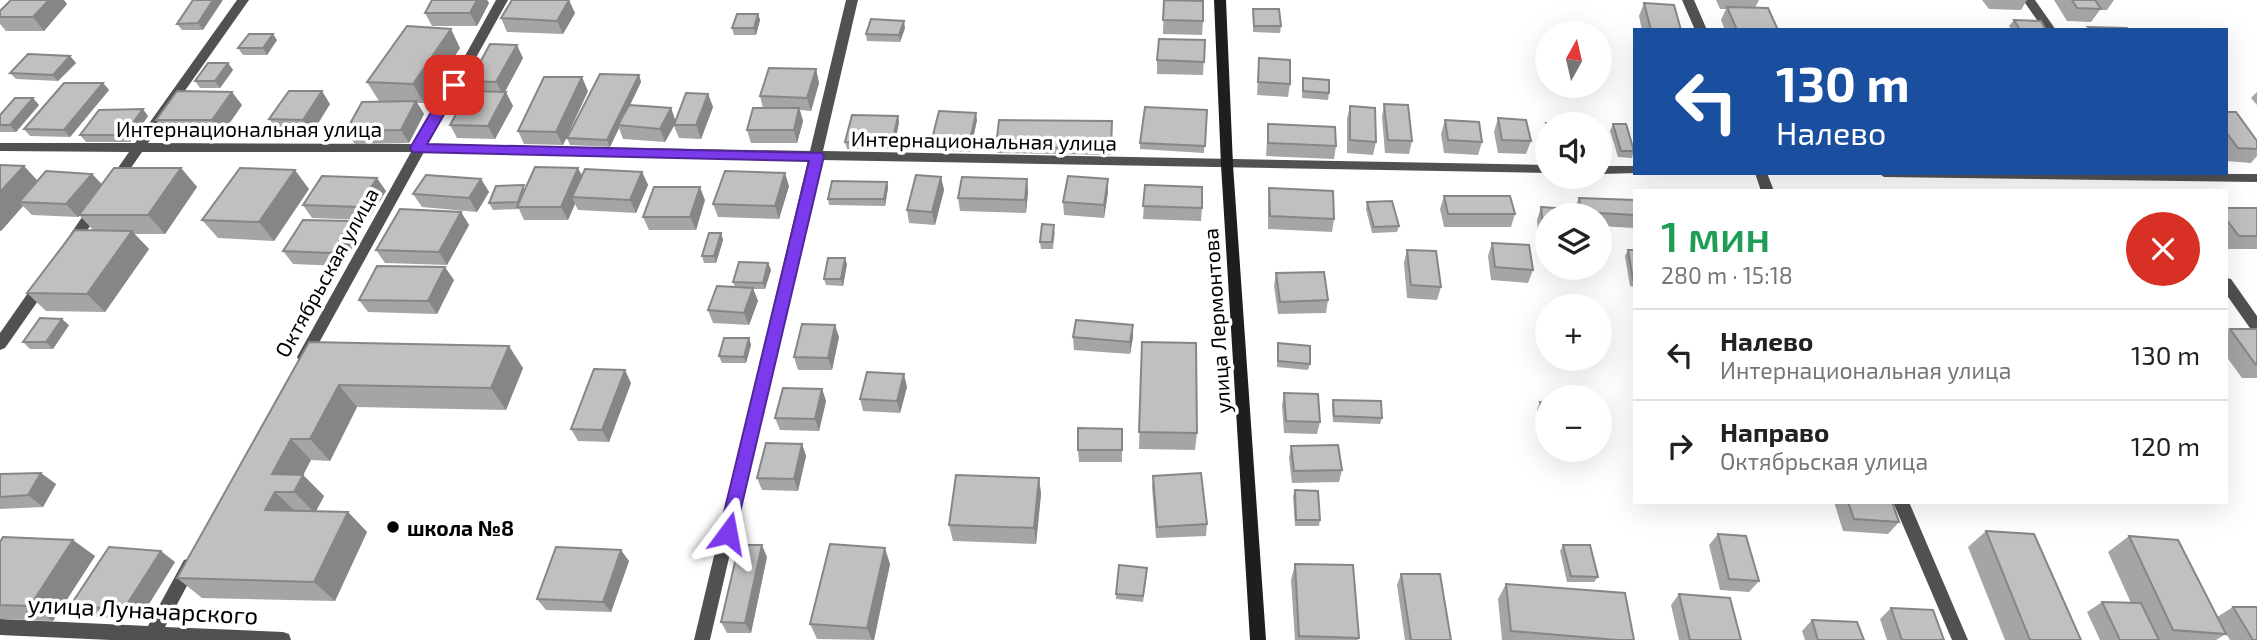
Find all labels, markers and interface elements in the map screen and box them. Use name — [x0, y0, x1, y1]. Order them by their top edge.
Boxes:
north arrow — [1535, 21, 1612, 98]
map controls — [1535, 21, 1612, 462]
text: 130 m — [1776, 53, 1910, 112]
pin — [424, 55, 484, 115]
icon: left — [1661, 56, 1752, 147]
icon: arrive — [435, 66, 473, 104]
button: sound — [1535, 112, 1612, 189]
text: Налево — [1776, 113, 1886, 151]
street label: Интернациональная улица — [116, 116, 382, 142]
street label: Интернациональная улица — [851, 125, 1117, 156]
street label: Октябрьская улица — [269, 183, 384, 362]
button: layers — [1535, 203, 1612, 280]
text: 1 мин — [1661, 210, 1770, 260]
button: close — [2126, 212, 2200, 286]
street label: улица Лермонтова — [1197, 227, 1236, 415]
text: 280 m · 15:18 — [1661, 261, 1793, 289]
button: + — [1535, 294, 1612, 371]
text: Налево — [1720, 325, 1813, 356]
icon: left — [1661, 336, 1699, 374]
text: 130 m — [2131, 339, 2200, 370]
text: Интернациональная улица — [1720, 356, 2011, 384]
button: − — [1535, 385, 1612, 462]
text: Направо — [1720, 416, 1829, 447]
icon: right — [1661, 427, 1699, 465]
text: 120 m — [2131, 430, 2200, 461]
text: Октябрьская улица — [1720, 447, 1928, 475]
position arrow — [691, 496, 765, 570]
place label: школа №8 — [407, 515, 514, 540]
marker: школа №8 — [385, 519, 401, 535]
street label: улица Луначарского — [27, 588, 259, 631]

